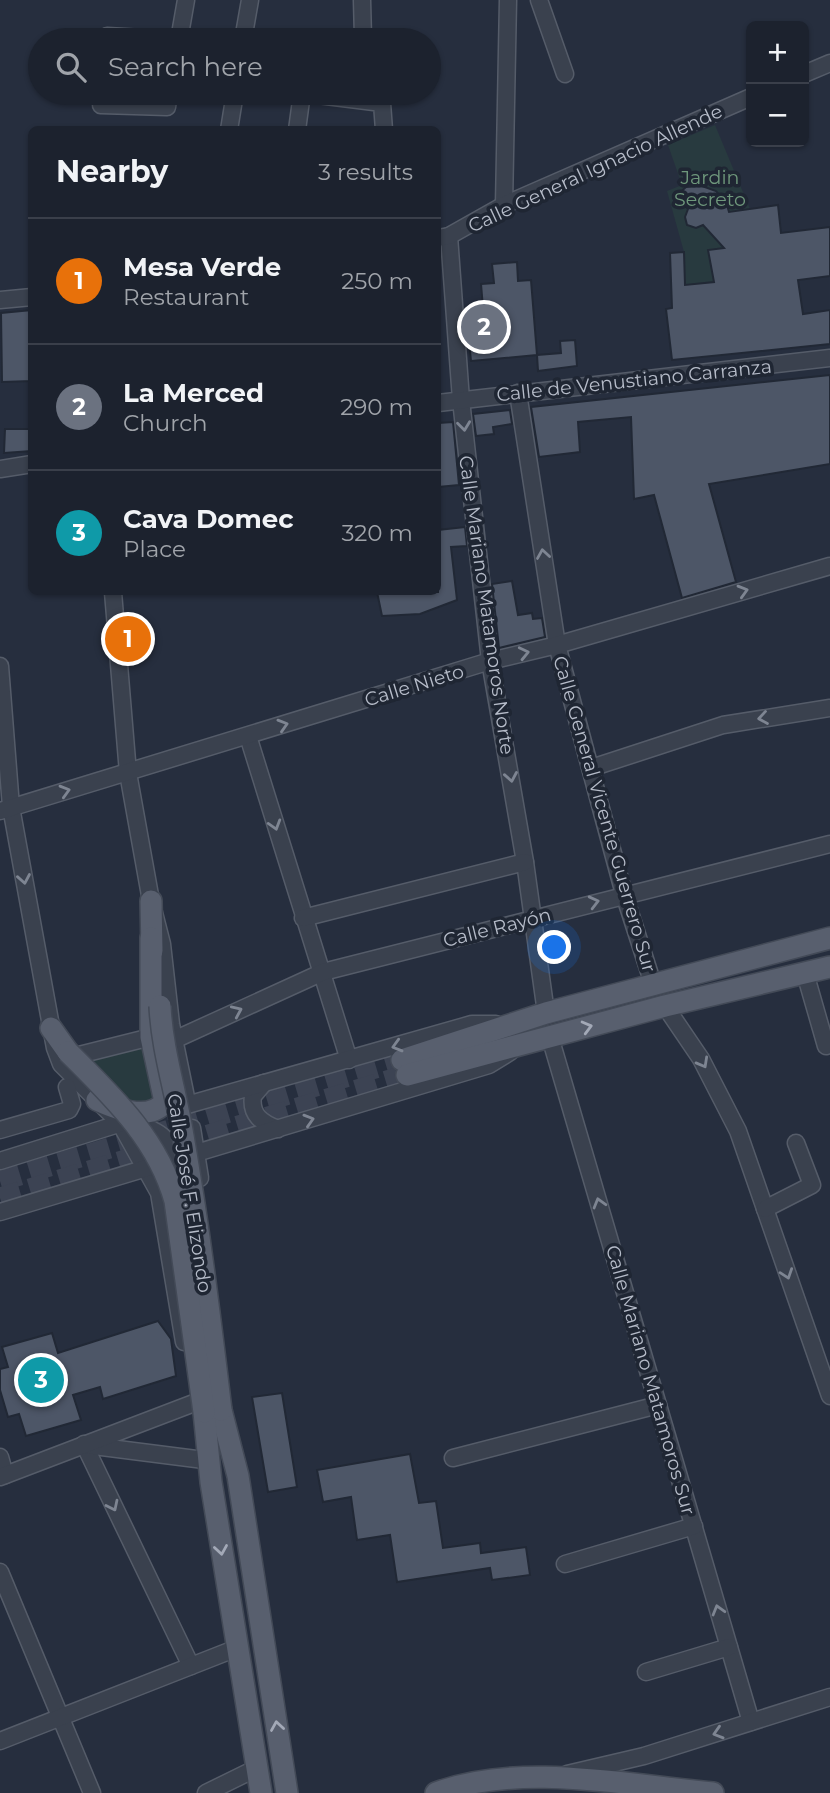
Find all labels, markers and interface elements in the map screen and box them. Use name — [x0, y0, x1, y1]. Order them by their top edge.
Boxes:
map controls — [746, 21, 809, 147]
button: + — [746, 21, 809, 84]
search box — [28, 28, 441, 105]
icon: search — [52, 48, 90, 86]
text: Search here — [108, 51, 263, 83]
button: − — [746, 84, 809, 147]
street label: Calle General Ignacio Allende — [464, 99, 726, 238]
text: Nearby — [56, 153, 168, 190]
text: 3 results — [318, 158, 413, 186]
park label: Jardin Secreto — [674, 166, 746, 211]
text: Mesa Verde — [123, 251, 281, 283]
text: 1 — [74, 267, 84, 295]
text: 250 m — [341, 267, 413, 295]
text: Restaurant — [123, 283, 249, 311]
pin: 2 — [461, 301, 507, 353]
street label: Calle de Venustiano Carranza — [495, 355, 773, 406]
text: La Merced — [123, 377, 264, 409]
text: 2 — [72, 393, 86, 421]
text: 290 m — [340, 393, 413, 421]
text: Church — [123, 409, 208, 437]
one-way arrow — [456, 420, 471, 432]
street label: Calle Mariano Matamoros Norte — [454, 454, 519, 756]
text: Cava Domec — [123, 503, 294, 535]
text: 3 — [72, 519, 86, 547]
text: 320 m — [341, 519, 413, 547]
text: Place — [123, 535, 186, 563]
one-way arrow — [536, 548, 551, 560]
one-way arrow — [737, 585, 749, 600]
pin: 1 — [105, 613, 151, 665]
one-way arrow — [518, 647, 530, 661]
street label: Calle General Vicente Guerrero Sur — [548, 653, 661, 975]
street label: Calle Nieto — [362, 659, 467, 711]
one-way arrow — [757, 710, 768, 725]
one-way arrow — [277, 719, 289, 734]
one-way arrow — [502, 771, 517, 783]
one-way arrow — [59, 785, 71, 800]
one-way arrow — [267, 818, 282, 830]
one-way arrow — [16, 873, 31, 885]
one-way arrow — [587, 896, 599, 910]
street label: Calle Rayón — [441, 903, 553, 952]
your location — [537, 930, 571, 964]
one-way arrow — [229, 1006, 242, 1020]
one-way arrow — [581, 1021, 593, 1035]
one-way arrow — [391, 1038, 403, 1053]
one-way arrow — [695, 1056, 708, 1069]
street label: Calle José F. Elizondo — [162, 1092, 217, 1294]
one-way arrow — [303, 1113, 315, 1128]
one-way arrow — [593, 1198, 608, 1210]
street label: Calle Mariano Matamoros Sur — [601, 1243, 700, 1518]
one-way arrow — [779, 1267, 793, 1279]
pin: 3 — [18, 1354, 64, 1406]
one-way arrow — [105, 1499, 119, 1511]
one-way arrow — [213, 1544, 228, 1556]
one-way arrow — [712, 1604, 726, 1616]
one-way arrow — [270, 1720, 285, 1731]
one-way arrow — [713, 1724, 725, 1739]

